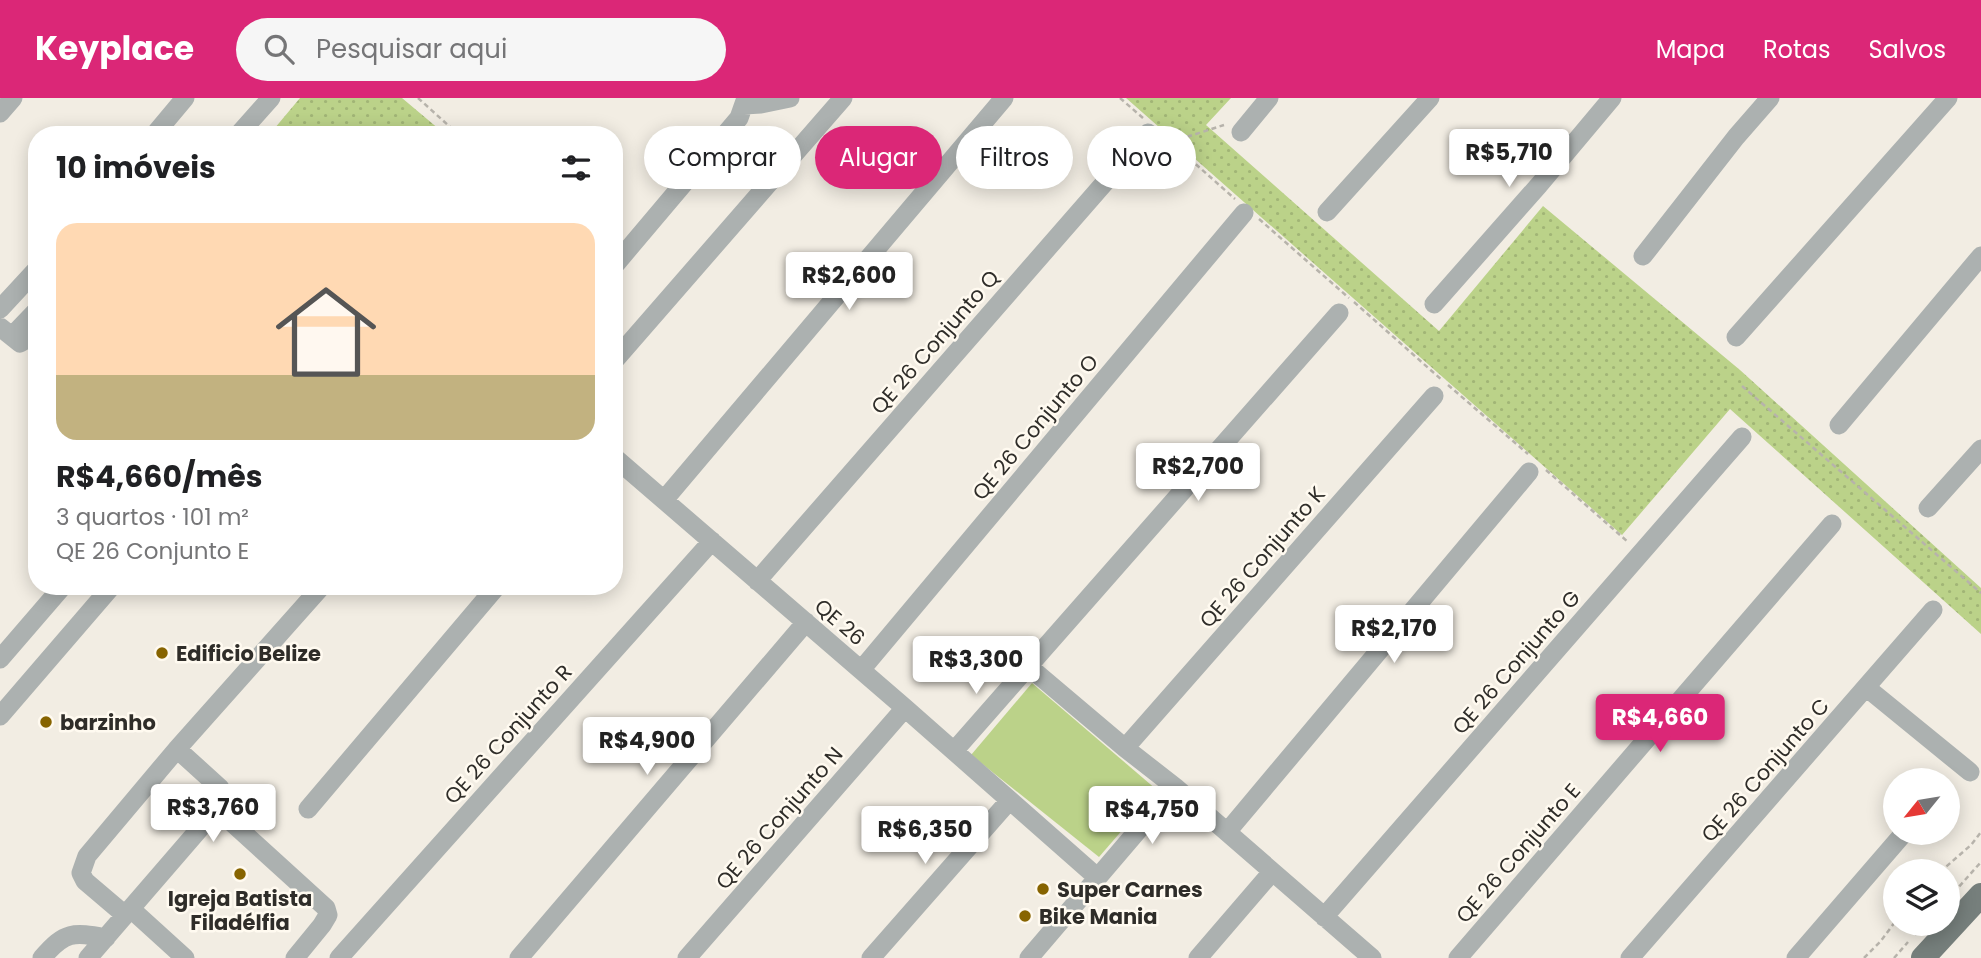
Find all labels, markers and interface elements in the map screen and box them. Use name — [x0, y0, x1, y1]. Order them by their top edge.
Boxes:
search box — [236, 18, 726, 81]
text: Keyplace — [35, 25, 194, 72]
icon: search — [260, 30, 298, 68]
text: Pesquisar aqui — [316, 31, 507, 67]
text: Mapa — [1656, 33, 1725, 66]
text: Rotas — [1763, 33, 1830, 66]
text: Salvos — [1868, 33, 1946, 66]
chip: Comprar — [644, 126, 801, 189]
chip: Alugar — [815, 126, 942, 189]
chip: Filtros — [956, 126, 1073, 189]
chip: Novo — [1087, 126, 1196, 189]
pin: R$5,710 — [1444, 130, 1574, 189]
text: R$5,710 — [1465, 136, 1553, 168]
text: 10 imóveis — [56, 146, 216, 189]
icon: filters — [557, 149, 595, 187]
pin: R$2,600 — [784, 252, 914, 312]
text: R$2,600 — [802, 259, 896, 291]
street label: QE 26 Conjunto Q — [864, 264, 1006, 420]
icon: home — [263, 269, 389, 395]
street label: QE 26 Conjunto O — [965, 348, 1105, 506]
pin: R$2,700 — [1133, 444, 1263, 503]
text: R$2,700 — [1152, 450, 1244, 482]
text: R$4,660/mês — [56, 455, 263, 498]
street label: QE 26 Conjunto K — [1193, 480, 1332, 634]
text: 3 quartos · 101 m² — [56, 501, 249, 533]
text: QE 26 Conjunto E — [56, 535, 249, 567]
street label: QE 26 Conjunto G — [1445, 584, 1587, 740]
street label: QE 26 — [808, 592, 872, 652]
pin: R$2,170 — [1329, 606, 1459, 665]
text: R$2,170 — [1351, 612, 1437, 644]
pin: R$3,300 — [911, 636, 1041, 696]
place label: Edificio Belize — [176, 639, 321, 668]
text: R$3,300 — [929, 643, 1023, 675]
marker: Edificio Belize — [154, 645, 170, 661]
street label: QE 26 Conjunto R — [437, 658, 579, 810]
street label: QE 26 Conjunto C — [1694, 692, 1836, 848]
pin: R$4,660 — [1595, 694, 1725, 754]
text: R$4,660 — [1612, 701, 1708, 733]
place label: barzinho — [60, 708, 156, 737]
marker: barzinho — [38, 714, 54, 730]
pin: R$4,900 — [582, 718, 712, 777]
text: R$4,900 — [599, 724, 695, 756]
street label: QE 26 Conjunto N — [709, 740, 849, 896]
north arrow — [1883, 768, 1960, 845]
map controls — [1883, 768, 1960, 936]
street label: QE 26 Conjunto E — [1449, 777, 1587, 929]
pin: R$3,760 — [148, 784, 278, 844]
pin: R$4,750 — [1087, 786, 1217, 846]
text: R$3,760 — [167, 791, 259, 823]
text: R$4,750 — [1105, 793, 1199, 825]
pin: R$6,350 — [860, 806, 990, 866]
text: R$6,350 — [877, 813, 973, 845]
button: layers — [1883, 859, 1960, 936]
marker: Igreja Batista Filadélfia — [232, 866, 248, 882]
place label: Super Carnes — [1057, 875, 1203, 904]
marker: Super Carnes — [1035, 881, 1051, 897]
place label: Igreja Batista Filadélfia — [168, 884, 312, 937]
place label: Bike Mania — [1039, 902, 1158, 931]
marker: Bike Mania — [1017, 908, 1033, 924]

